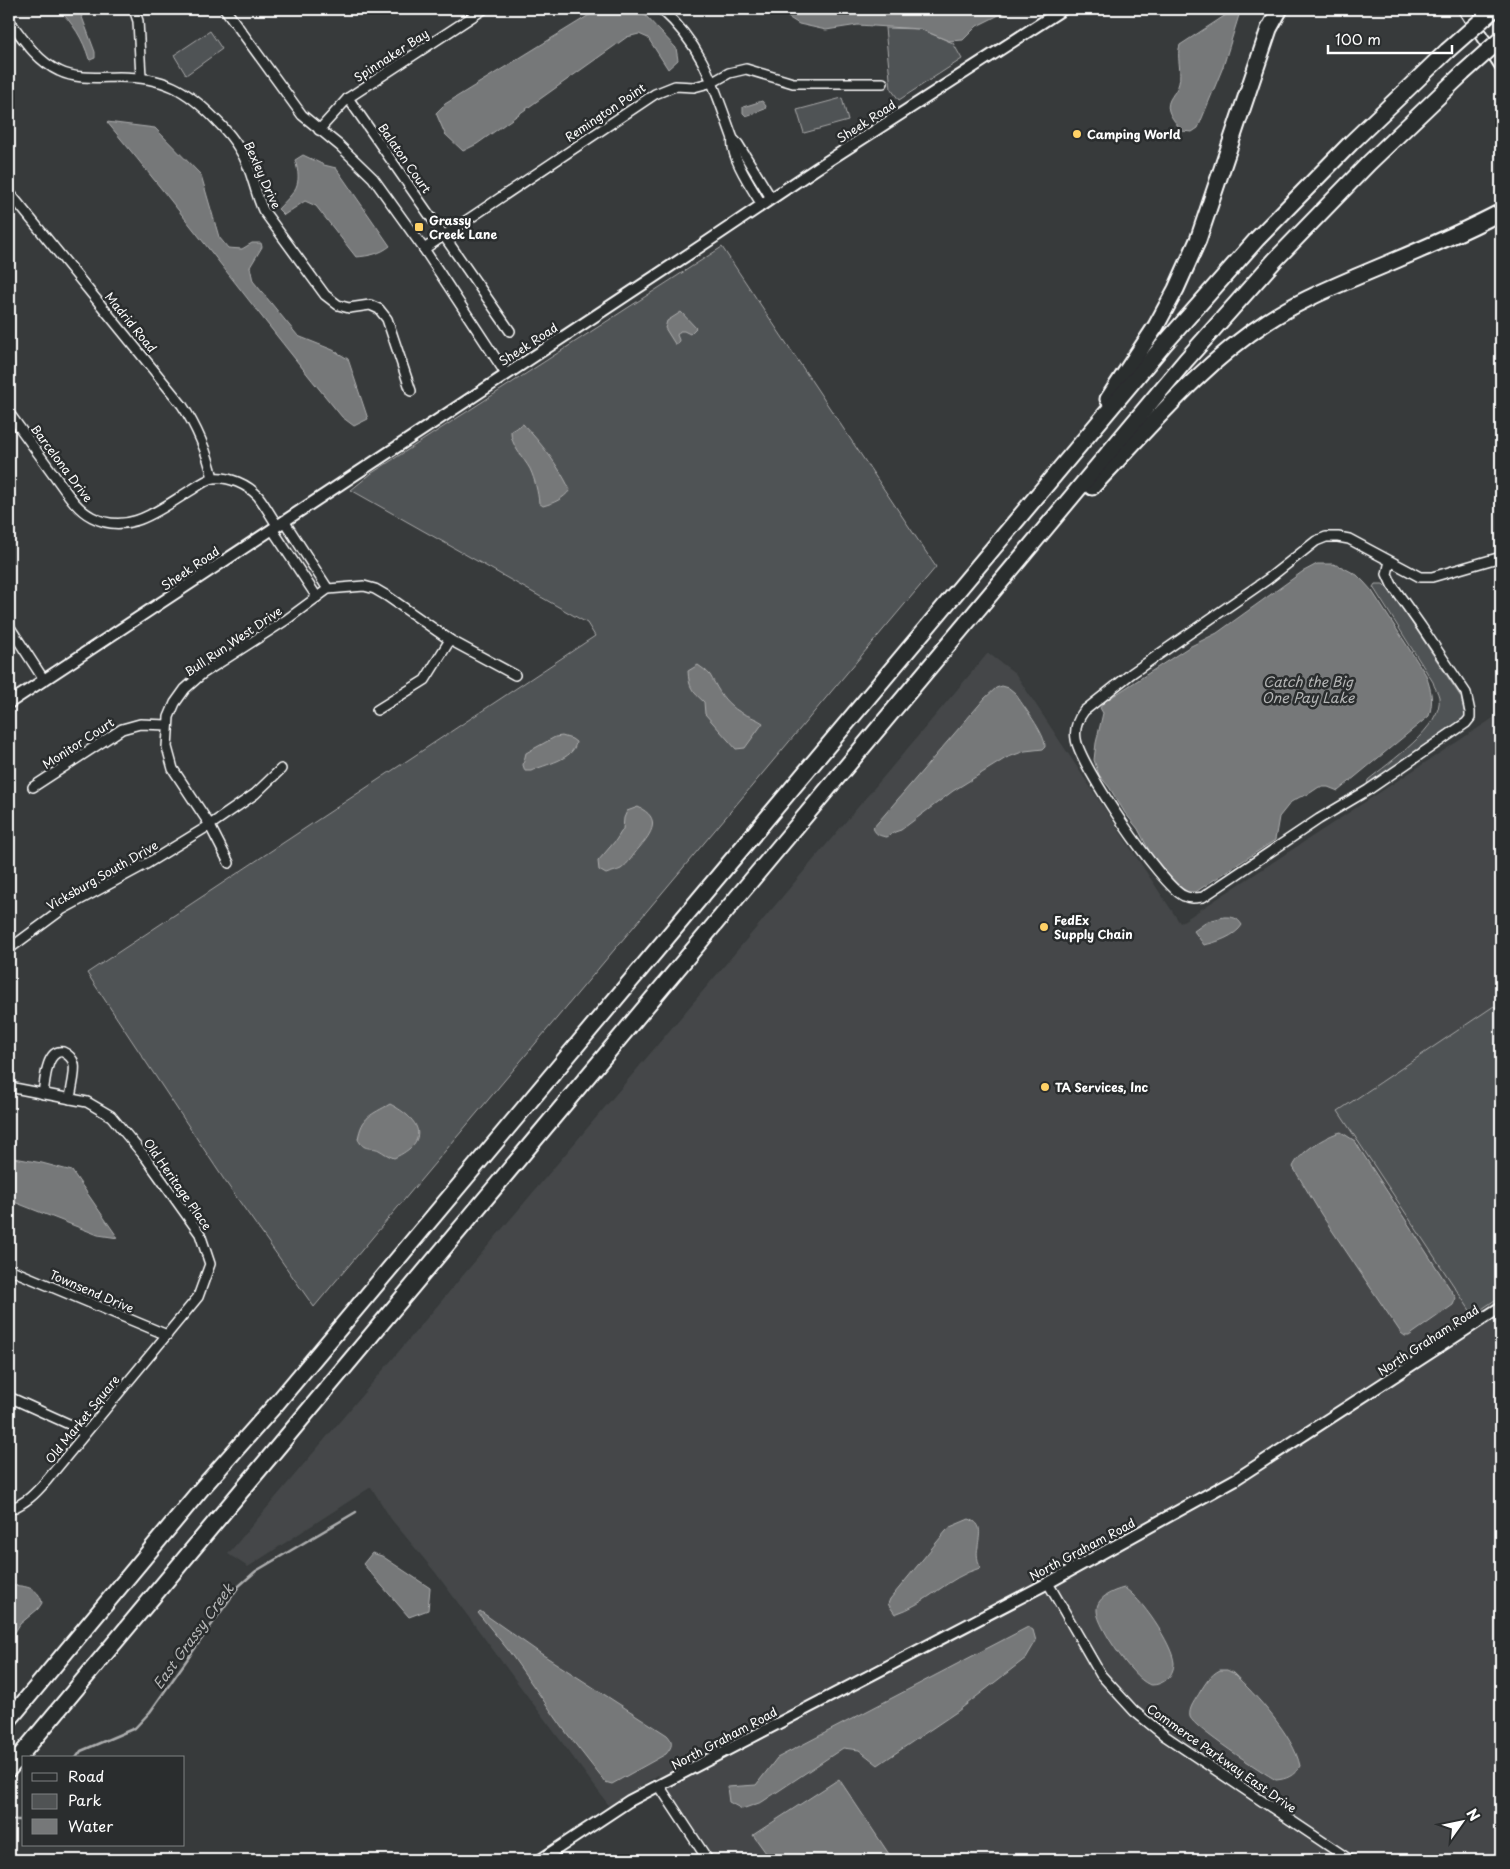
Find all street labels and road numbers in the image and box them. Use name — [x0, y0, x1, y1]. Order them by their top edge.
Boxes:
street label: Spinnaker Bay — [350, 24, 432, 86]
street label: Remington Point — [561, 78, 649, 146]
street label: Sheek Road — [833, 95, 899, 147]
street label: Balaton Court — [374, 119, 436, 197]
street label: Bexley Drive — [240, 138, 286, 212]
street label: Madrid Road — [101, 288, 161, 356]
street label: Sheek Road — [495, 318, 561, 370]
street label: Barcelona Drive — [27, 420, 97, 506]
street label: Sheek Road — [157, 542, 223, 594]
street label: Bull Run West Drive — [181, 602, 285, 680]
street label: Monitor Court — [39, 713, 117, 773]
street label: Vicksburg South Drive — [43, 836, 161, 914]
street label: Old Heritage Place — [140, 1135, 216, 1233]
street label: Townsend Drive — [47, 1265, 137, 1317]
street label: North Graham Road — [1374, 1300, 1482, 1380]
street label: Old Market Square — [41, 1371, 123, 1467]
street label: North Graham Road — [1026, 1513, 1138, 1585]
street label: Commerce Parkway East Drive — [1143, 1699, 1301, 1817]
street label: North Graham Road — [668, 1702, 780, 1774]

